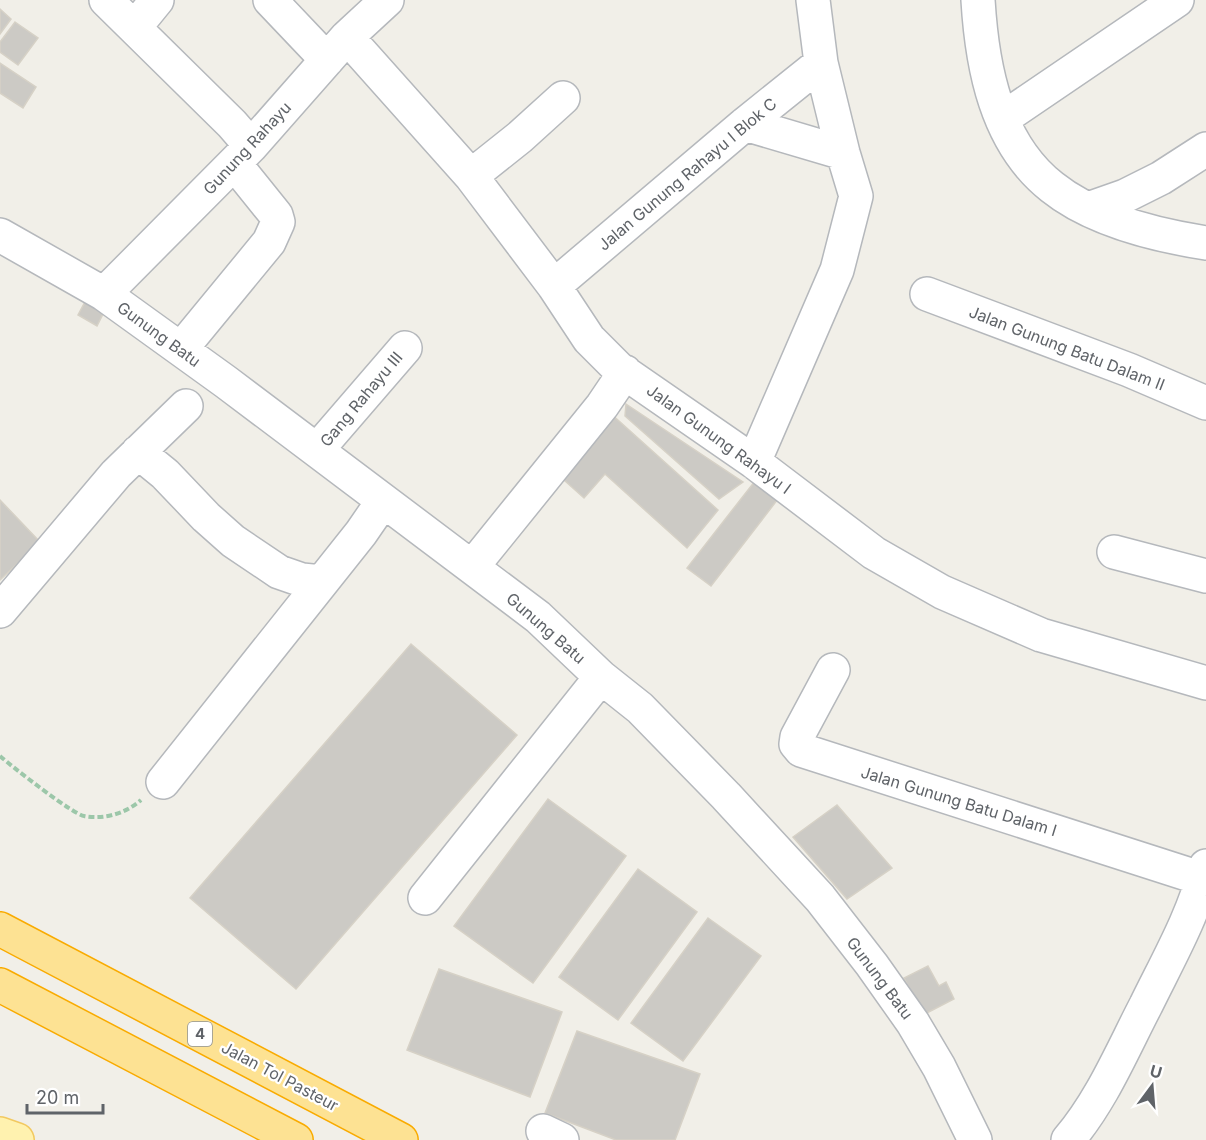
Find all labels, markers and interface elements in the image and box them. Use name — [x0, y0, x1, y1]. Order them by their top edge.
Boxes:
street label: Jalan Gunung Rahayu I Blok C — [594, 93, 780, 255]
street label: Gunung Rahayu — [199, 97, 295, 199]
street label: Gunung Batu — [113, 297, 205, 371]
street label: Jalan Gunung Batu Dalam II — [966, 301, 1168, 395]
street label: Gang Rahayu III — [315, 347, 407, 451]
street label: Jalan Gunung Rahayu I — [643, 380, 795, 498]
street label: Gunung Batu — [502, 588, 590, 668]
street label: Jalan Gunung Batu Dalam I — [859, 762, 1059, 840]
street label: Gunung Batu — [842, 933, 918, 1023]
road number: 4 — [188, 1022, 212, 1046]
street label: Jalan Tol Pasteur — [218, 1037, 342, 1115]
north arrow — [1122, 1056, 1182, 1116]
text: U — [1148, 1060, 1165, 1083]
scale bar — [27, 1077, 104, 1115]
text: 20 m — [36, 1087, 79, 1108]

